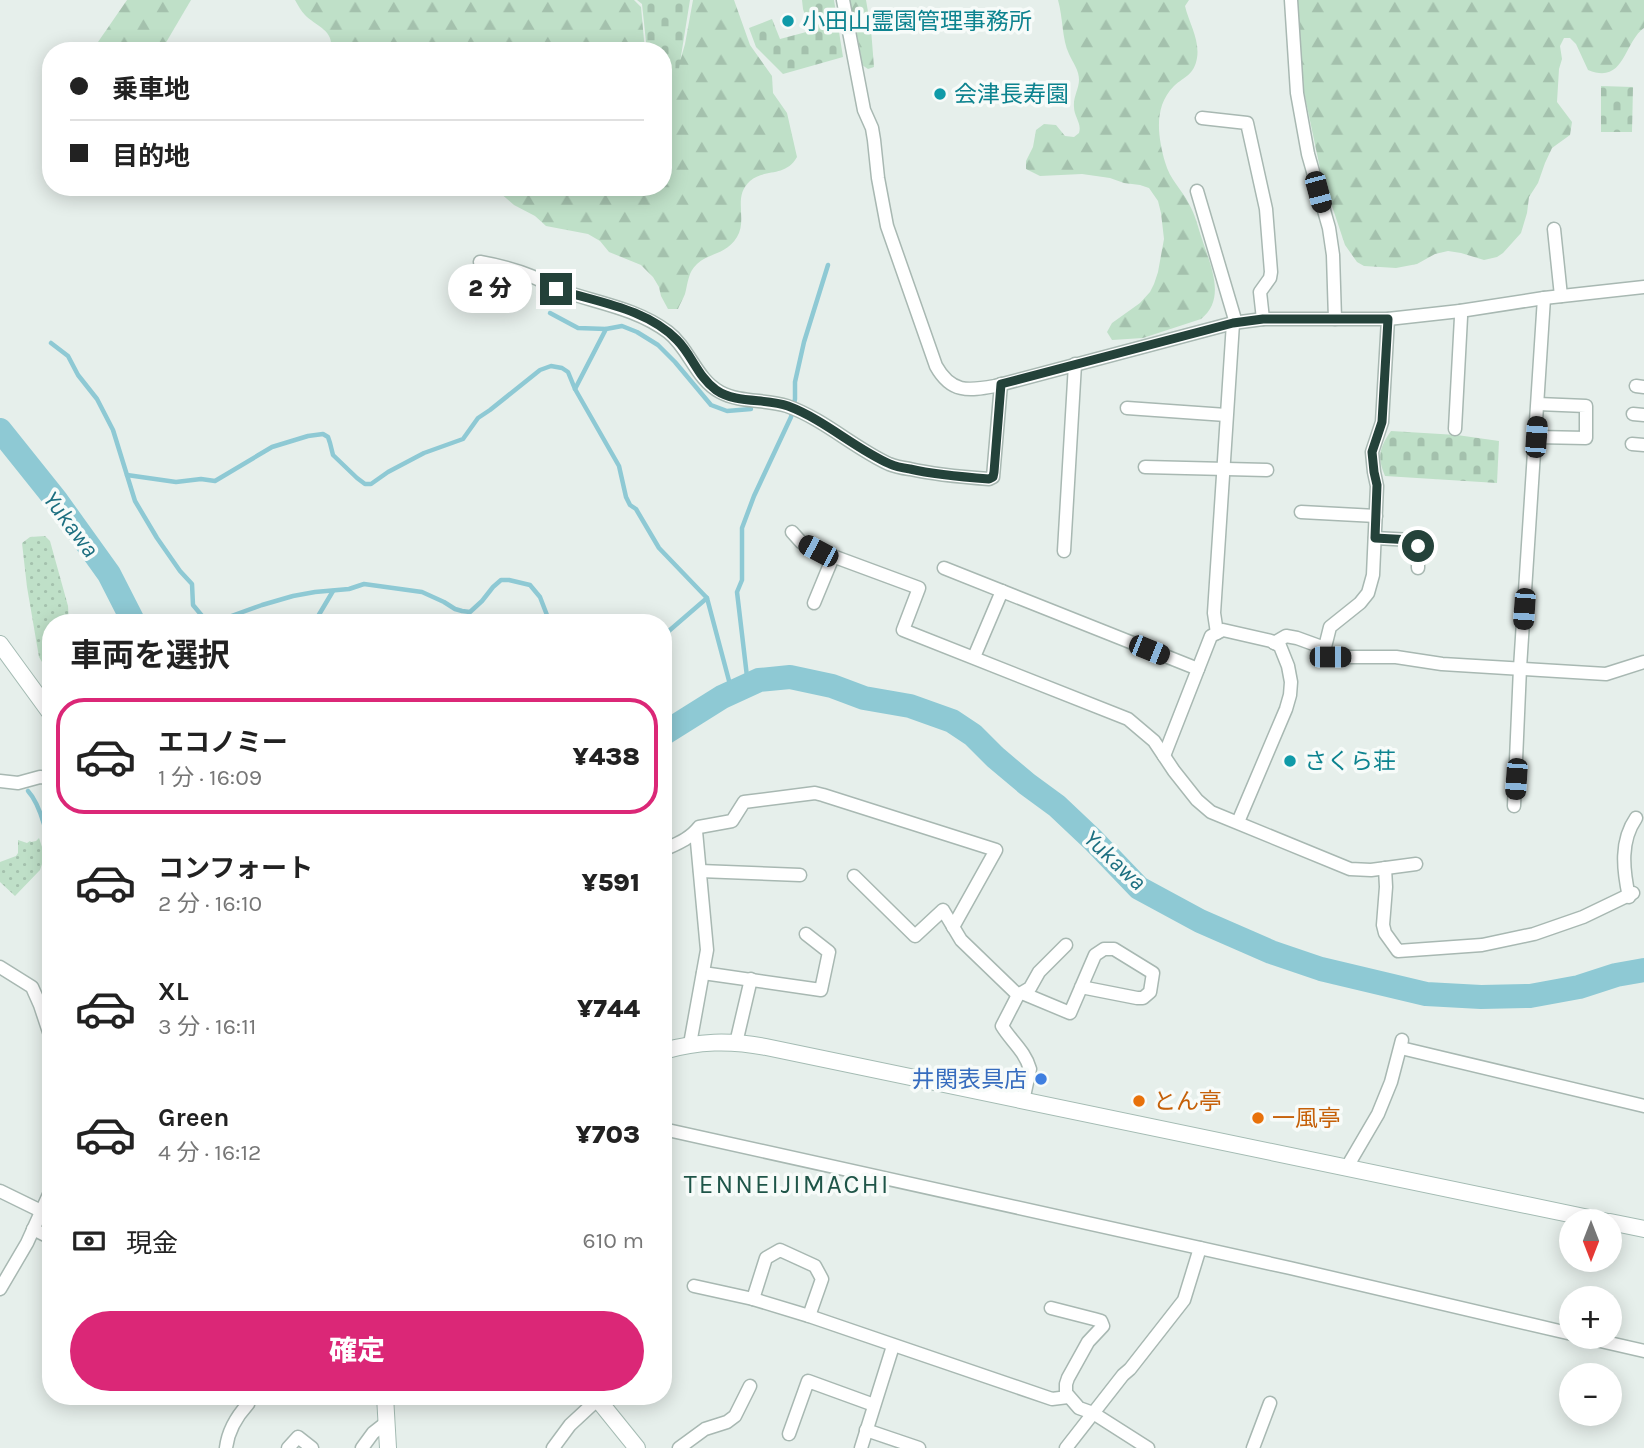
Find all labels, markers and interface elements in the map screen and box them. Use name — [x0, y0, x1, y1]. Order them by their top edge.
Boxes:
place label: 小田山霊園管理事務所 — [802, 8, 1032, 35]
marker: 小田山霊園管理事務所 — [780, 13, 796, 29]
text: 乗車地 — [112, 74, 190, 105]
place label: 会津長寿園 — [954, 81, 1069, 108]
marker: 会津長寿園 — [932, 86, 948, 102]
text: 目的地 — [112, 141, 190, 172]
car — [1303, 169, 1334, 215]
callout: 2 分 — [448, 264, 532, 314]
route end — [540, 273, 572, 305]
text: 2 分 — [468, 275, 512, 302]
car — [1525, 415, 1548, 459]
water label: Yukawa — [37, 485, 105, 563]
route start — [1402, 530, 1434, 562]
car — [795, 532, 842, 570]
car — [1513, 587, 1536, 631]
car — [1126, 632, 1173, 668]
text: 車両を選択 — [70, 637, 230, 674]
car — [1310, 647, 1352, 668]
icon: car — [74, 725, 137, 788]
text: エコノミー — [158, 727, 288, 758]
text: ¥438 — [573, 741, 640, 772]
place label: さくら荘 — [1304, 748, 1396, 775]
marker: さくら荘 — [1282, 753, 1298, 769]
car — [1505, 757, 1528, 801]
text: 1 分 · 16:09 — [158, 764, 262, 791]
water label: Yukawa — [1078, 824, 1152, 896]
icon: car — [74, 851, 137, 914]
text: コンフォート — [158, 853, 313, 884]
text: ¥591 — [581, 867, 640, 898]
text: 2 分 · 16:10 — [158, 890, 262, 917]
text: XL — [158, 976, 189, 1007]
icon: car — [74, 977, 137, 1040]
text: ¥744 — [577, 993, 640, 1024]
text: 3 分 · 16:11 — [158, 1013, 256, 1040]
place label: 井関表具店 — [912, 1066, 1027, 1093]
marker: 井関表具店 — [1033, 1071, 1049, 1087]
place label: とん亭 — [1153, 1088, 1222, 1115]
marker: とん亭 — [1131, 1093, 1147, 1109]
text: Green — [158, 1102, 230, 1133]
icon: car — [74, 1103, 137, 1166]
place label: 一風亭 — [1272, 1105, 1341, 1132]
marker: 一風亭 — [1250, 1110, 1266, 1126]
text: ¥703 — [575, 1119, 640, 1150]
text: 4 分 · 16:12 — [158, 1139, 261, 1166]
district label: TENNEIJIMACHI — [684, 1169, 890, 1200]
north arrow — [1559, 1209, 1622, 1272]
map controls — [1559, 1209, 1622, 1426]
icon: cash — [70, 1222, 108, 1260]
text: 610 m — [583, 1227, 644, 1254]
text: 現金 — [126, 1228, 178, 1259]
button: + — [1559, 1286, 1622, 1349]
button: 確定 — [70, 1311, 644, 1391]
button: − — [1559, 1363, 1622, 1426]

